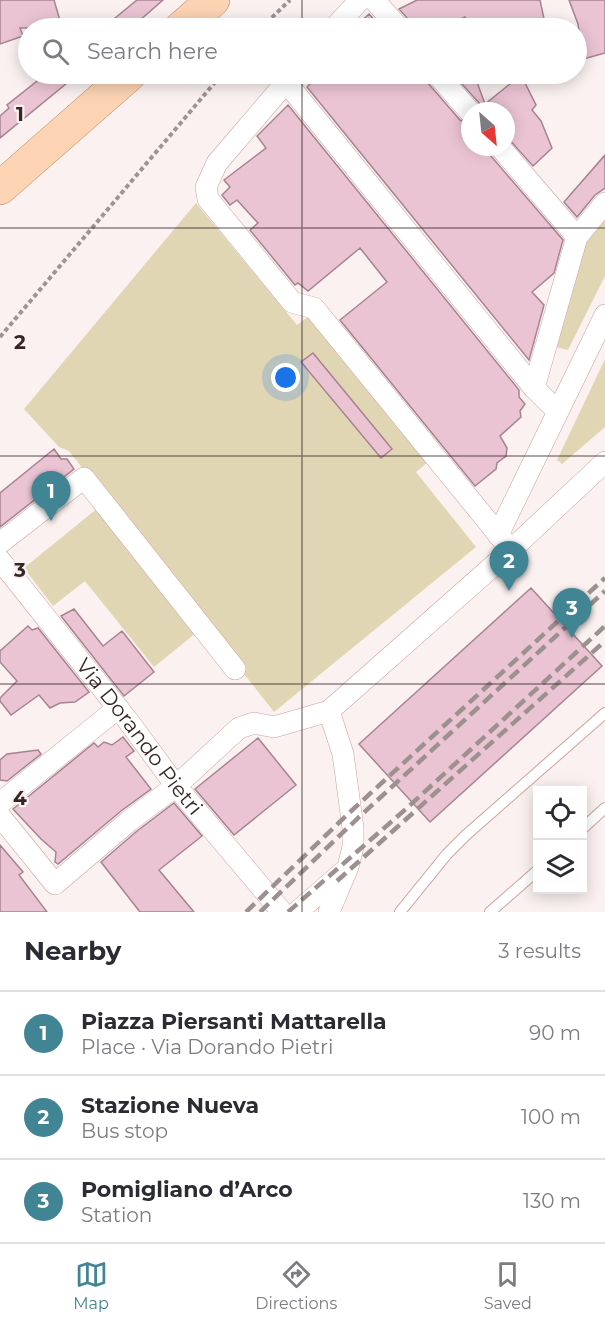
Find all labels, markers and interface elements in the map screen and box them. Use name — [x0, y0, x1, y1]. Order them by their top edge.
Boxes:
search box — [18, 18, 587, 84]
icon: search — [39, 35, 72, 68]
text: Search here — [87, 38, 218, 65]
text: 1 — [16, 102, 24, 126]
north arrow — [461, 102, 515, 156]
text: 2 — [14, 330, 26, 354]
your location — [271, 363, 300, 392]
pin: 1 — [32, 472, 70, 521]
pin: 2 — [490, 542, 528, 591]
text: 3 — [13, 558, 26, 582]
pin: 3 — [552, 588, 592, 638]
street label: Via Dorando Pietri — [71, 653, 208, 820]
text: 4 — [13, 786, 27, 810]
map controls — [533, 786, 587, 894]
button: locate — [533, 786, 587, 840]
button: layers — [533, 840, 587, 894]
text: Nearby — [24, 935, 121, 967]
text: 3 results — [498, 939, 581, 963]
text: Piazza Piersanti Mattarella — [81, 1008, 387, 1035]
text: 1 — [40, 1021, 47, 1045]
text: 90 m — [529, 1021, 581, 1045]
text: Place · Via Dorando Pietri — [81, 1035, 333, 1059]
text: Stazione Nueva — [81, 1092, 259, 1119]
text: 2 — [38, 1105, 49, 1129]
text: 100 m — [521, 1105, 581, 1129]
text: Bus stop — [81, 1119, 168, 1143]
text: Pomigliano d’Arco — [81, 1176, 293, 1203]
text: 3 — [38, 1189, 49, 1213]
text: 130 m — [523, 1189, 581, 1213]
text: Station — [81, 1203, 152, 1227]
tab: Map — [73, 1258, 109, 1313]
tab: Directions — [255, 1258, 337, 1313]
tab: Saved — [484, 1258, 532, 1313]

